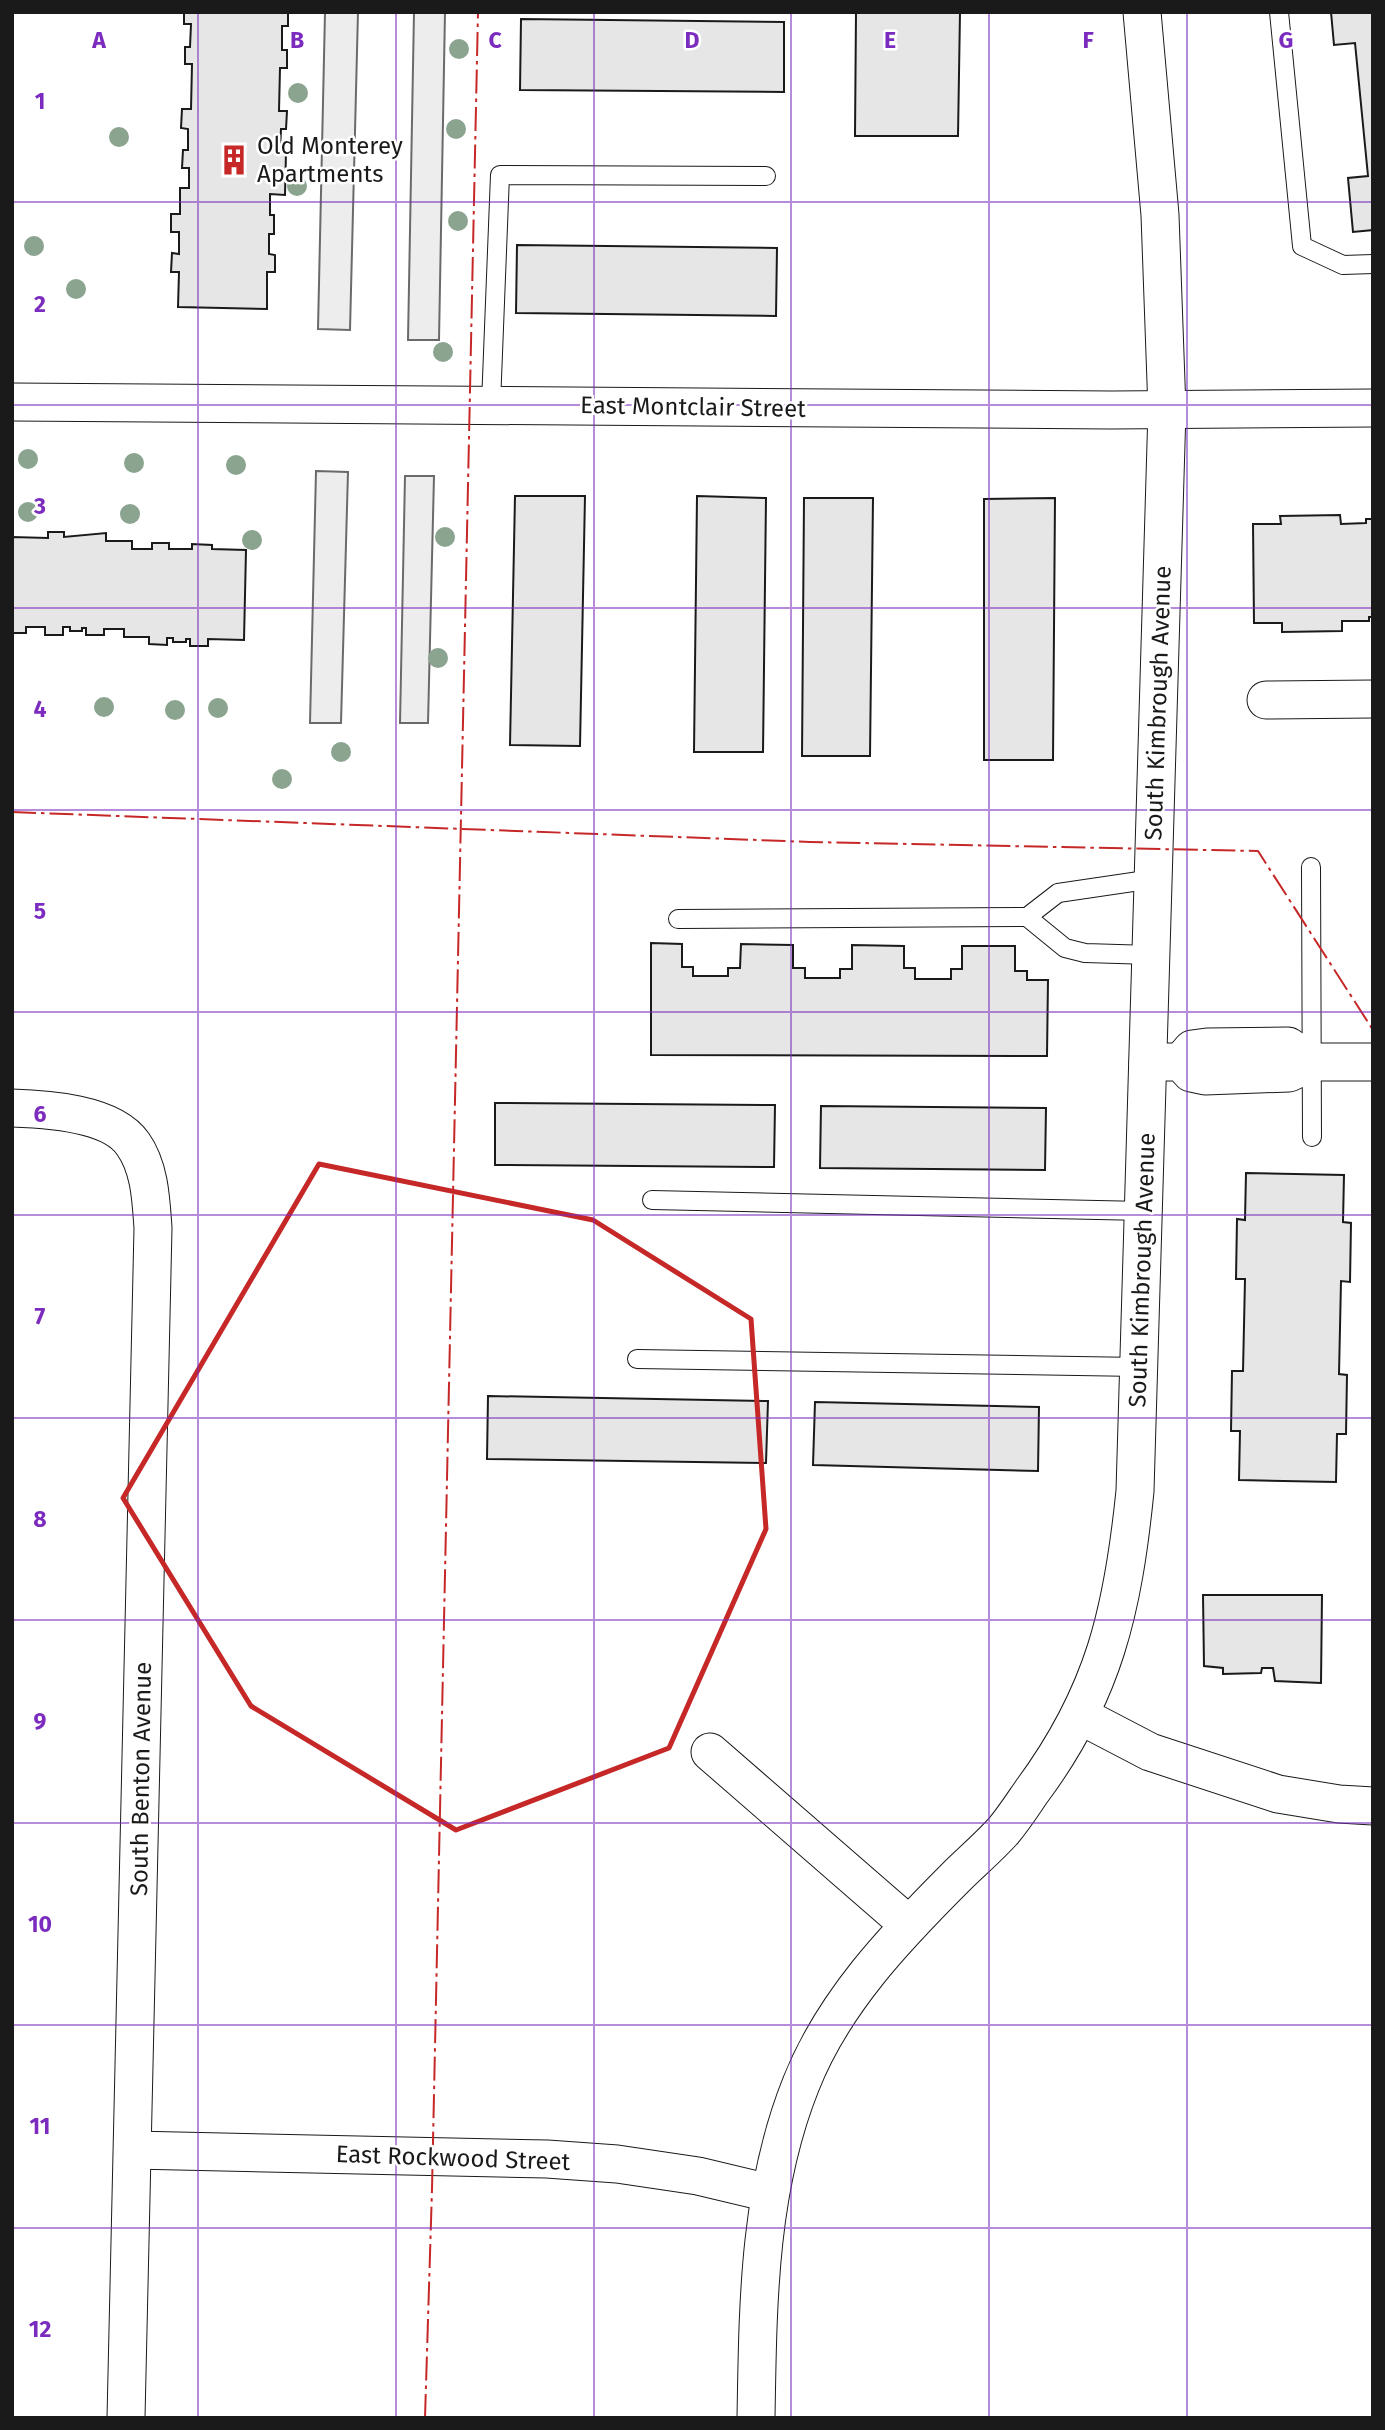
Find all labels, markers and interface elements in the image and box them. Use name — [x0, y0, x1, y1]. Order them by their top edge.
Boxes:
text: A — [91, 26, 106, 54]
text: B — [290, 26, 304, 54]
text: C — [488, 26, 502, 54]
text: D — [685, 26, 700, 54]
text: E — [884, 26, 896, 54]
text: F — [1082, 26, 1094, 54]
text: G — [1279, 26, 1293, 54]
text: 1 — [35, 87, 45, 115]
place label: Old Monterey Apartments — [257, 132, 403, 188]
building icon: Old Monterey Apartments — [217, 143, 251, 177]
text: 2 — [34, 290, 46, 318]
street label: East Montclair Street — [580, 391, 806, 423]
text: 3 — [33, 492, 46, 520]
street label: South Kimbrough Avenue — [1139, 565, 1177, 841]
text: 4 — [34, 695, 47, 723]
text: 5 — [34, 897, 46, 925]
text: 6 — [34, 1100, 47, 1128]
street label: South Kimbrough Avenue — [1123, 1132, 1161, 1408]
text: 7 — [35, 1302, 46, 1330]
text: 8 — [33, 1505, 47, 1533]
street label: South Benton Avenue — [125, 1662, 157, 1896]
text: 9 — [34, 1707, 47, 1735]
text: 10 — [28, 1910, 52, 1938]
text: 11 — [30, 2112, 50, 2140]
street label: East Rockwood Street — [335, 2140, 571, 2176]
text: 12 — [29, 2315, 51, 2343]

